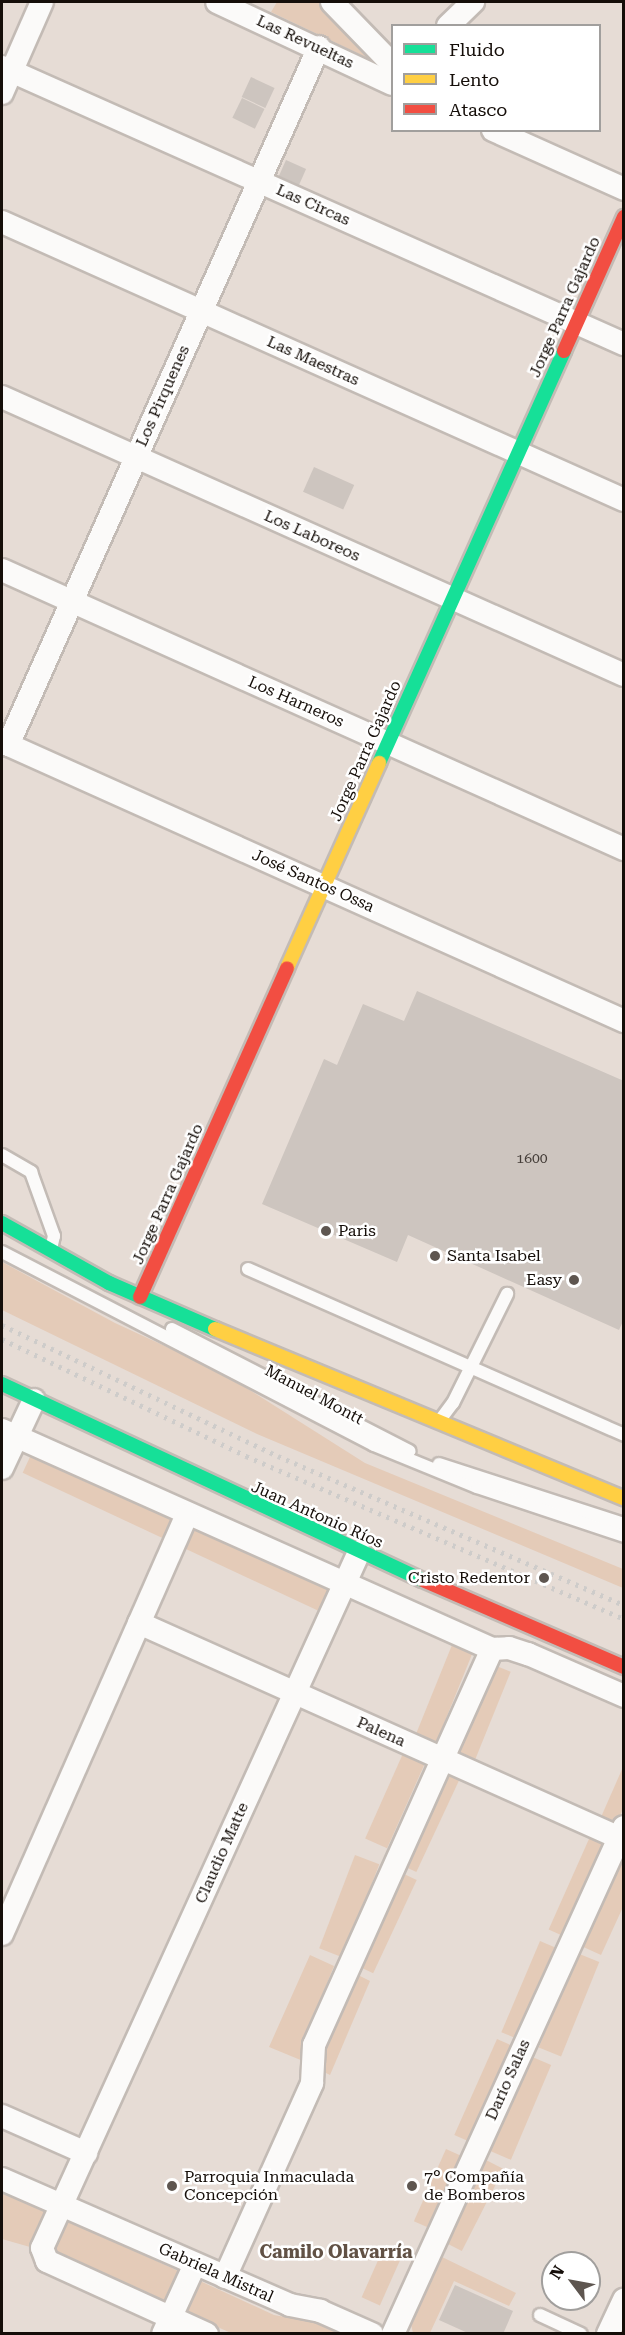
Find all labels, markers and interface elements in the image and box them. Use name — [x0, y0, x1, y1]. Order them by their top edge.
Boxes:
street label: Las Revueltas — [253, 11, 357, 73]
legend — [391, 24, 601, 132]
text: Fluido — [449, 39, 505, 60]
text: Lento — [449, 69, 499, 90]
text: Atasco — [449, 99, 507, 120]
street label: Las Circas — [273, 180, 353, 230]
street label: Jorge Parra Gajardo — [525, 234, 605, 380]
street label: Las Maestras — [264, 332, 362, 390]
street label: Los Pirquenes — [132, 342, 194, 450]
street label: Los Laboreos — [261, 506, 363, 566]
street label: Los Harneros — [245, 672, 347, 732]
street label: Jorge Parra Gajardo — [326, 678, 406, 824]
street label: José Santos Ossa — [249, 845, 377, 917]
street label: Jorge Parra Gajardo — [128, 1121, 208, 1267]
house number: 1600 — [516, 1150, 548, 1166]
place label: Paris — [338, 1221, 376, 1241]
marker: Paris — [319, 1224, 333, 1238]
place label: Santa Isabel — [447, 1246, 541, 1266]
marker: Santa Isabel — [428, 1249, 442, 1263]
place label: Easy — [526, 1270, 562, 1290]
marker: Easy — [567, 1273, 581, 1287]
street label: Manuel Montt — [261, 1361, 367, 1429]
street label: Juan Antonio Ríos — [248, 1477, 386, 1553]
place label: Cristo Redentor — [408, 1568, 530, 1588]
marker: Cristo Redentor — [535, 1569, 553, 1587]
street label: Palena — [354, 1713, 408, 1751]
street label: Claudio Matte — [191, 1800, 253, 1906]
street label: Darío Salas — [482, 2037, 534, 2123]
place label: Parroquia Inmaculada Concepción — [184, 2167, 354, 2205]
place label: 7° Compañía de Bomberos — [424, 2167, 525, 2205]
marker: Parroquia Inmaculada Concepción — [165, 2179, 179, 2193]
marker: 7° Compañía de Bomberos — [405, 2179, 419, 2193]
street label: Gabriela Mistral — [156, 2239, 276, 2307]
district label: Camilo Olavarría — [259, 2241, 413, 2263]
north arrow — [541, 2251, 601, 2311]
text: N — [546, 2262, 568, 2283]

